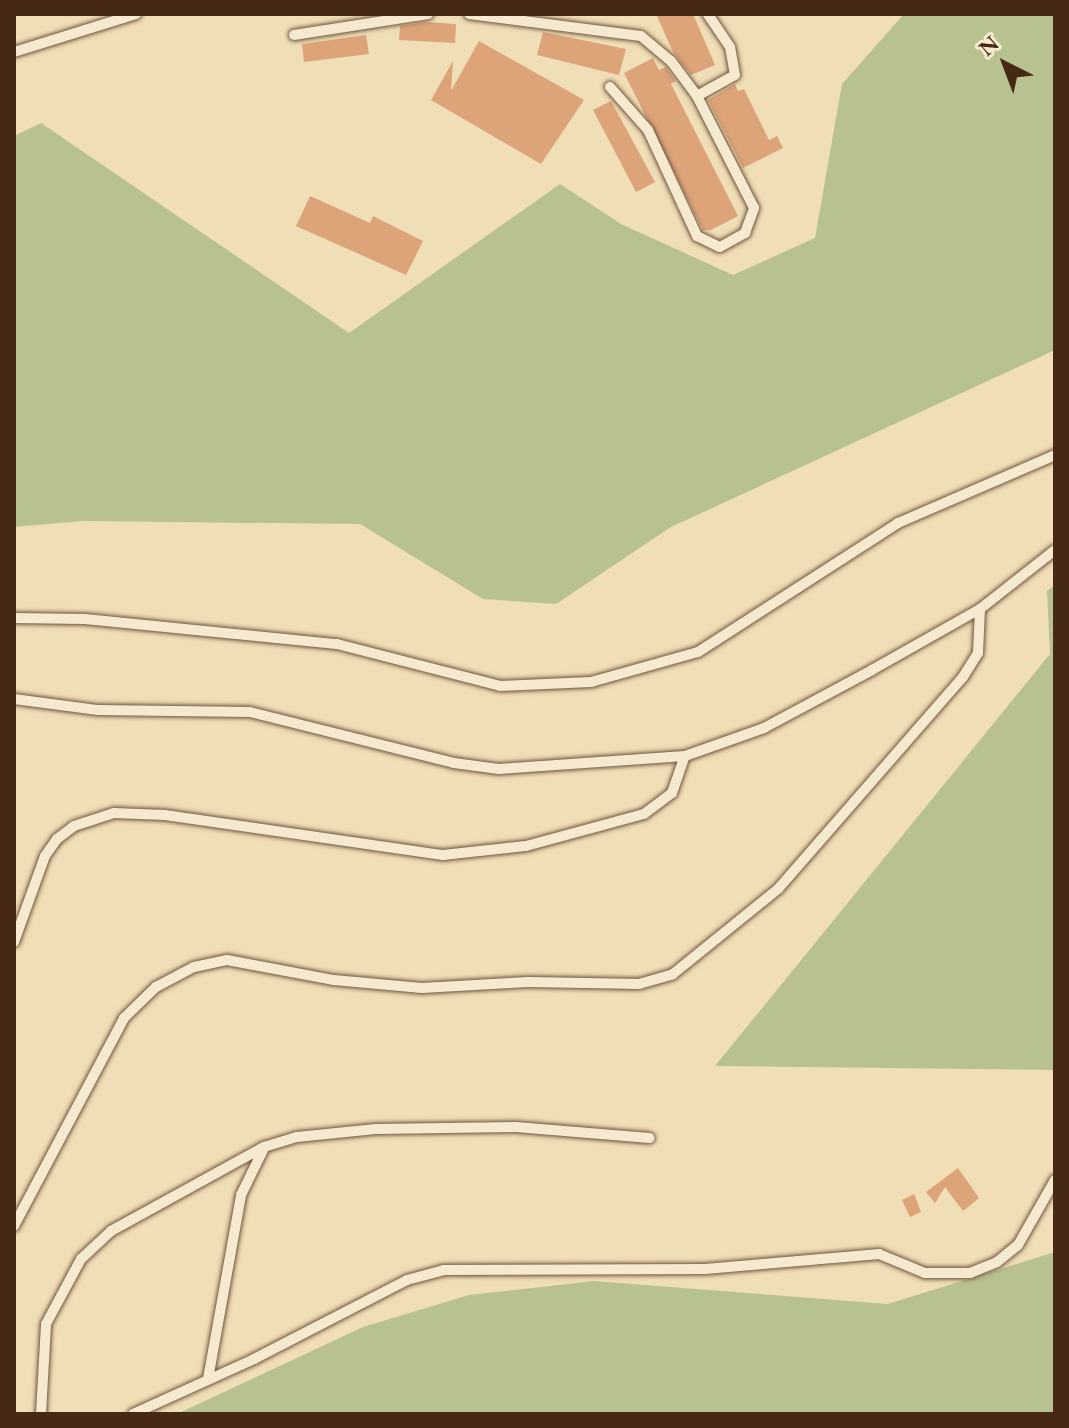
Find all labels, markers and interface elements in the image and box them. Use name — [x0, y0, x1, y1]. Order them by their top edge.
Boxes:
north arrow — [965, 24, 1045, 104]
text: N — [972, 29, 1005, 63]

